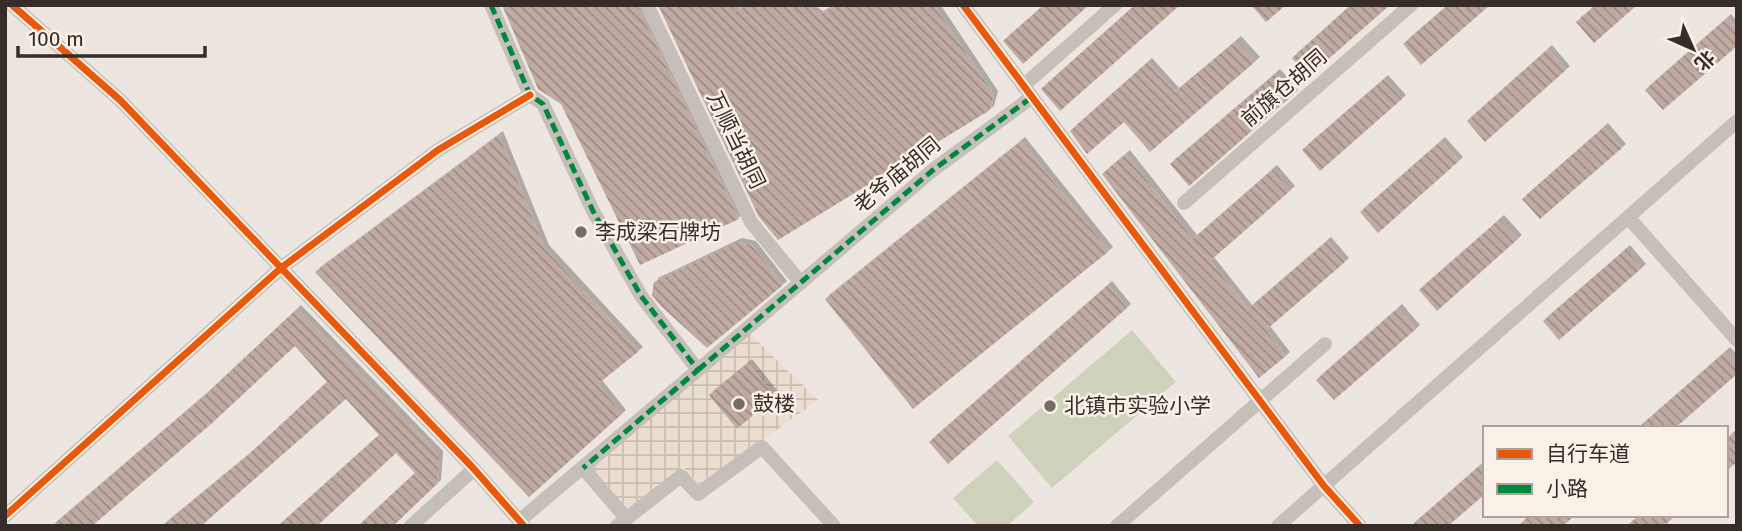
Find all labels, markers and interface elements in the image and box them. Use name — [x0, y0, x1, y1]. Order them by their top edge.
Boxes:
scale bar — [18, 14, 205, 58]
north arrow — [1658, 14, 1728, 84]
text: 100 m — [28, 26, 84, 52]
street label: 前旗仓胡同 — [1236, 44, 1332, 132]
text: 北 — [1690, 46, 1720, 76]
street label: 万顺当胡同 — [701, 87, 771, 193]
street label: 老爷庙胡同 — [848, 131, 946, 219]
place label: 李成梁石牌坊 — [595, 219, 721, 245]
marker: 李成梁石牌坊 — [573, 224, 589, 240]
place label: 鼓楼 — [753, 391, 795, 417]
place label: 北镇市实验小学 — [1064, 393, 1211, 419]
marker: 鼓楼 — [731, 396, 747, 412]
marker: 北镇市实验小学 — [1042, 398, 1058, 414]
legend — [1483, 426, 1728, 517]
text: 自行车道 — [1546, 441, 1630, 467]
text: 小路 — [1546, 476, 1588, 502]

